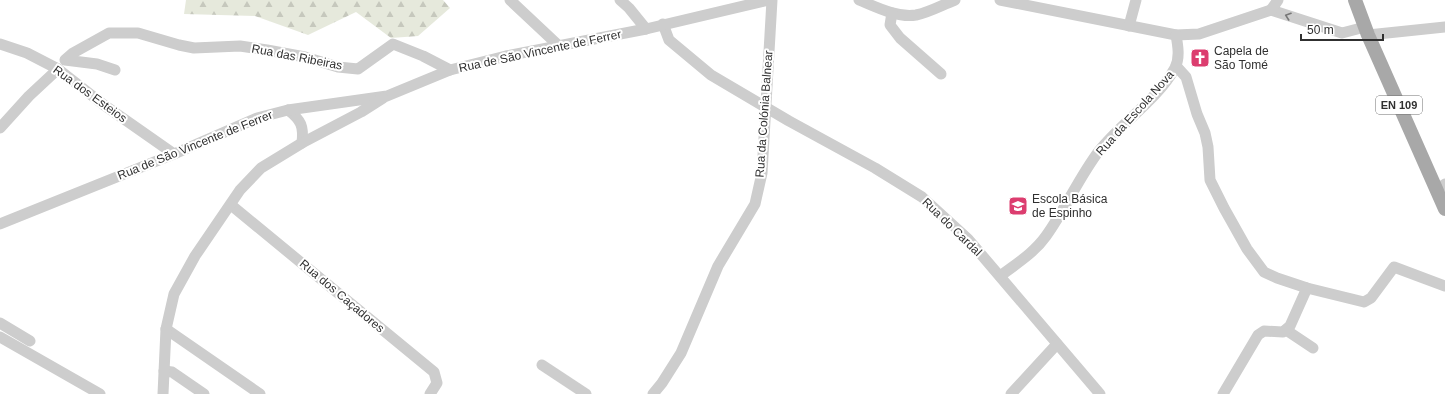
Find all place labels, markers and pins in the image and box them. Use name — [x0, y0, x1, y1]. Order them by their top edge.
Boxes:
place label: Capela de São Tomé — [1214, 44, 1269, 72]
church icon: Capela de São Tomé — [1189, 47, 1211, 69]
place label: Escola Básica de Espinho — [1032, 192, 1108, 220]
school or university icon: Escola Básica de Espinho — [1007, 195, 1029, 217]

